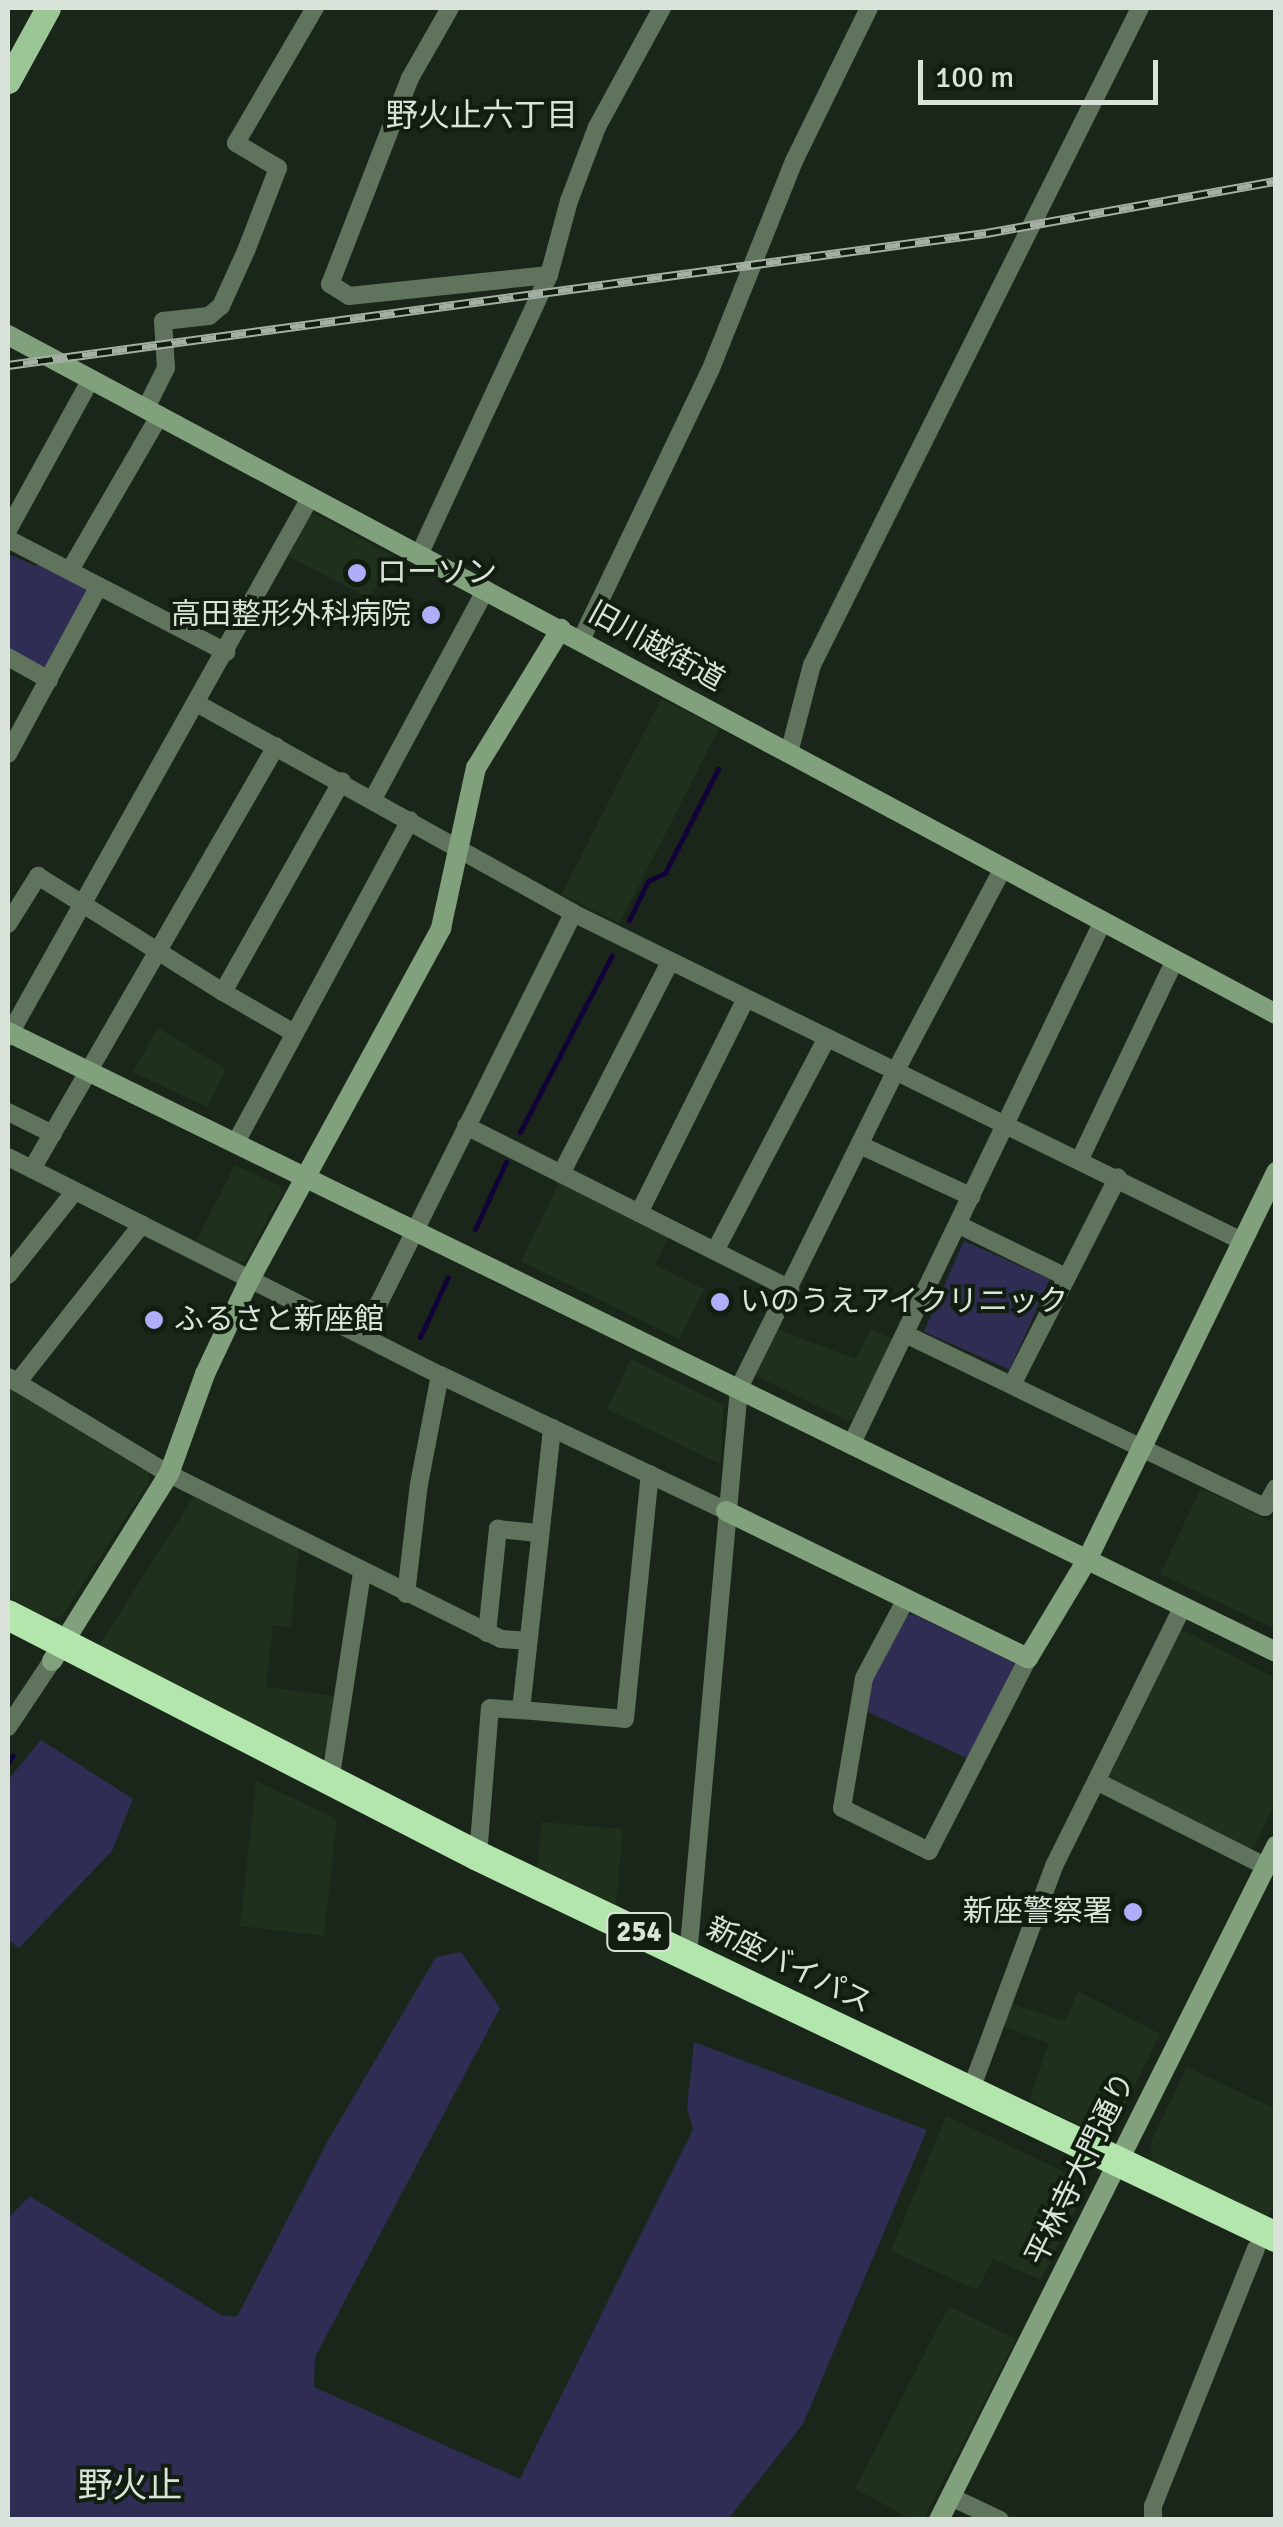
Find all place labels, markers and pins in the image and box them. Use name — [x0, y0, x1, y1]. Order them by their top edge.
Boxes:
place label: ローソン — [377, 555, 497, 591]
marker: ローソン — [346, 562, 368, 584]
place label: 高田整形外科病院 — [171, 597, 411, 633]
marker: 高田整形外科病院 — [420, 604, 442, 626]
place label: いのうえアイクリニック — [740, 1284, 1070, 1320]
marker: いのうえアイクリニック — [709, 1291, 731, 1313]
place label: ふるさと新座館 — [174, 1302, 384, 1338]
marker: ふるさと新座館 — [143, 1309, 165, 1331]
place label: 新座警察署 — [963, 1894, 1113, 1930]
marker: 新座警察署 — [1122, 1901, 1144, 1923]

